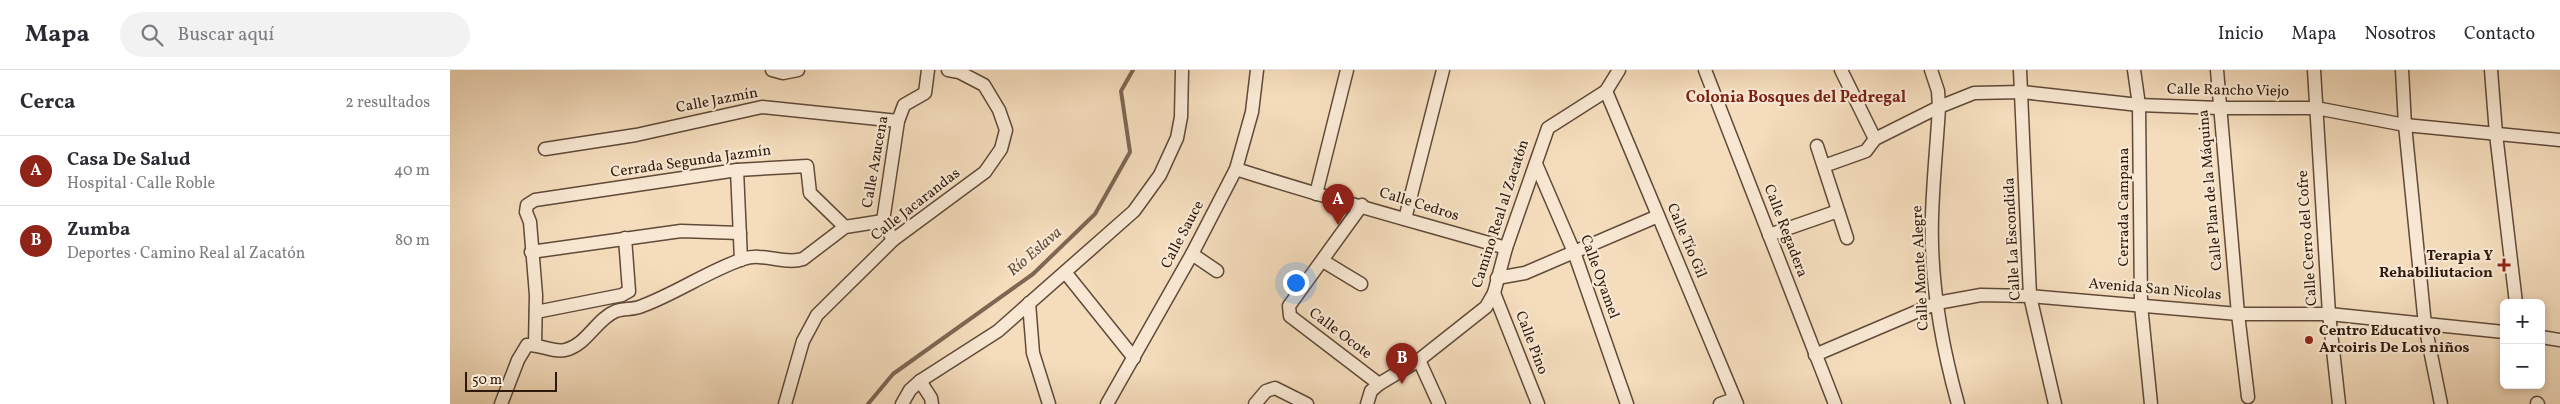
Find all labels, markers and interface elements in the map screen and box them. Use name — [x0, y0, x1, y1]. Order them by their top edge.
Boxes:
search box — [120, 12, 470, 57]
text: Mapa — [25, 18, 90, 52]
icon: search — [138, 21, 166, 49]
text: Buscar aquí — [178, 22, 274, 48]
text: Inicio — [2218, 22, 2264, 47]
text: Mapa — [2292, 22, 2337, 47]
text: Nosotros — [2365, 22, 2436, 47]
text: Contacto — [2464, 22, 2535, 47]
street label: Calle Rancho Viejo — [2167, 79, 2289, 103]
street label: Calle Jazmín — [674, 83, 760, 119]
district label: Colonia Bosques del Pedregal — [1686, 87, 1907, 109]
text: Cerca — [20, 88, 75, 117]
text: 2 resultados — [345, 92, 430, 114]
street label: Calle Plan de la Máquina — [2194, 109, 2228, 271]
street label: Calle Azucena — [858, 114, 894, 210]
street label: Camino Real al Zacatón — [1467, 137, 1535, 291]
street label: Cerrada Segunda Jazmín — [609, 140, 773, 184]
text: Casa De Salud — [67, 147, 191, 173]
street label: Cerrada Campana — [2114, 148, 2135, 266]
text: A — [30, 160, 42, 182]
text: 40 m — [394, 160, 430, 182]
street label: Calle Jacarandas — [867, 163, 965, 247]
street label: Calle Cerro del Cofre — [2293, 169, 2323, 307]
text: Hospital · Calle Roble — [67, 173, 215, 195]
street label: Calle La Escondida — [1999, 177, 2027, 301]
street label: Calle Regadera — [1758, 182, 1812, 280]
street label: Calle Cedros — [1377, 183, 1461, 227]
pin: A — [1322, 184, 1354, 225]
street label: Calle Sauce — [1156, 197, 1210, 273]
street label: Calle Tío Gil — [1661, 200, 1711, 282]
street label: Calle Monte Alegre — [1907, 205, 1935, 331]
text: Zumba — [67, 217, 130, 243]
water label: Río Eslava — [1003, 222, 1067, 282]
text: B — [31, 230, 41, 252]
text: 80 m — [395, 230, 430, 252]
street label: Calle Oyamel — [1574, 232, 1624, 322]
text: Deportes · Camino Real al Zacatón — [67, 243, 305, 265]
place label: Terapia Y Rehabiliutacion — [2379, 246, 2494, 284]
marker: Terapia Y Rehabiliutacion — [2497, 258, 2511, 272]
your location — [1283, 270, 1309, 296]
street label: Avenida San Nicolas — [2088, 274, 2222, 306]
map controls — [2500, 299, 2545, 389]
button: + — [2500, 299, 2545, 344]
street label: Calle Ocote — [1304, 303, 1376, 365]
street label: Calle Pino — [1509, 308, 1553, 378]
place label: Centro Educativo Arcoiris De Los niños — [2319, 321, 2469, 359]
marker: Centro Educativo Arcoiris De Los niños — [2303, 334, 2315, 346]
pin: B — [1386, 343, 1418, 384]
button: − — [2500, 344, 2545, 389]
scale bar — [465, 369, 558, 392]
text: 50 m — [472, 371, 502, 390]

